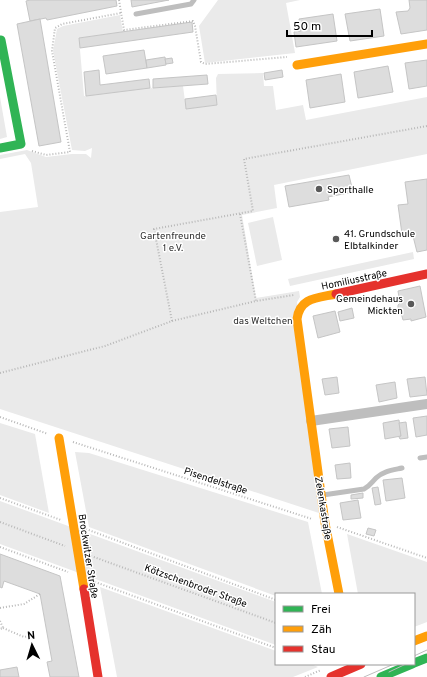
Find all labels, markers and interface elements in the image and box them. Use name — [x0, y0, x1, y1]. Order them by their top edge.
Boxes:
scale bar — [287, 12, 372, 38]
text: 50 m — [293, 19, 321, 35]
marker: Sporthalle — [314, 184, 324, 194]
place label: Sporthalle — [327, 184, 374, 197]
place label: 41. Grundschule Elbtalkinder — [344, 228, 415, 253]
park label: Gartenfreunde 1 e.V. — [140, 230, 206, 255]
marker: 41. Grundschule Elbtalkinder — [331, 234, 341, 244]
street label: Homiliusstraße — [320, 267, 388, 294]
place label: Gemeindehaus Mickten — [336, 293, 403, 318]
marker: Gemeindehaus Mickten — [406, 299, 416, 309]
park label: das Weltchen — [233, 315, 293, 328]
street label: Pisendelstraße — [182, 465, 249, 498]
street label: Zelenkastraße — [311, 476, 334, 541]
street label: Brockwitzer Straße — [74, 513, 101, 599]
street label: Kötzschenbroder Straße — [142, 562, 249, 611]
legend — [275, 593, 415, 665]
text: Frei — [311, 602, 331, 618]
text: Zäh — [311, 622, 332, 638]
north arrow — [12, 625, 52, 665]
text: N — [27, 629, 36, 643]
text: Stau — [311, 642, 336, 658]

